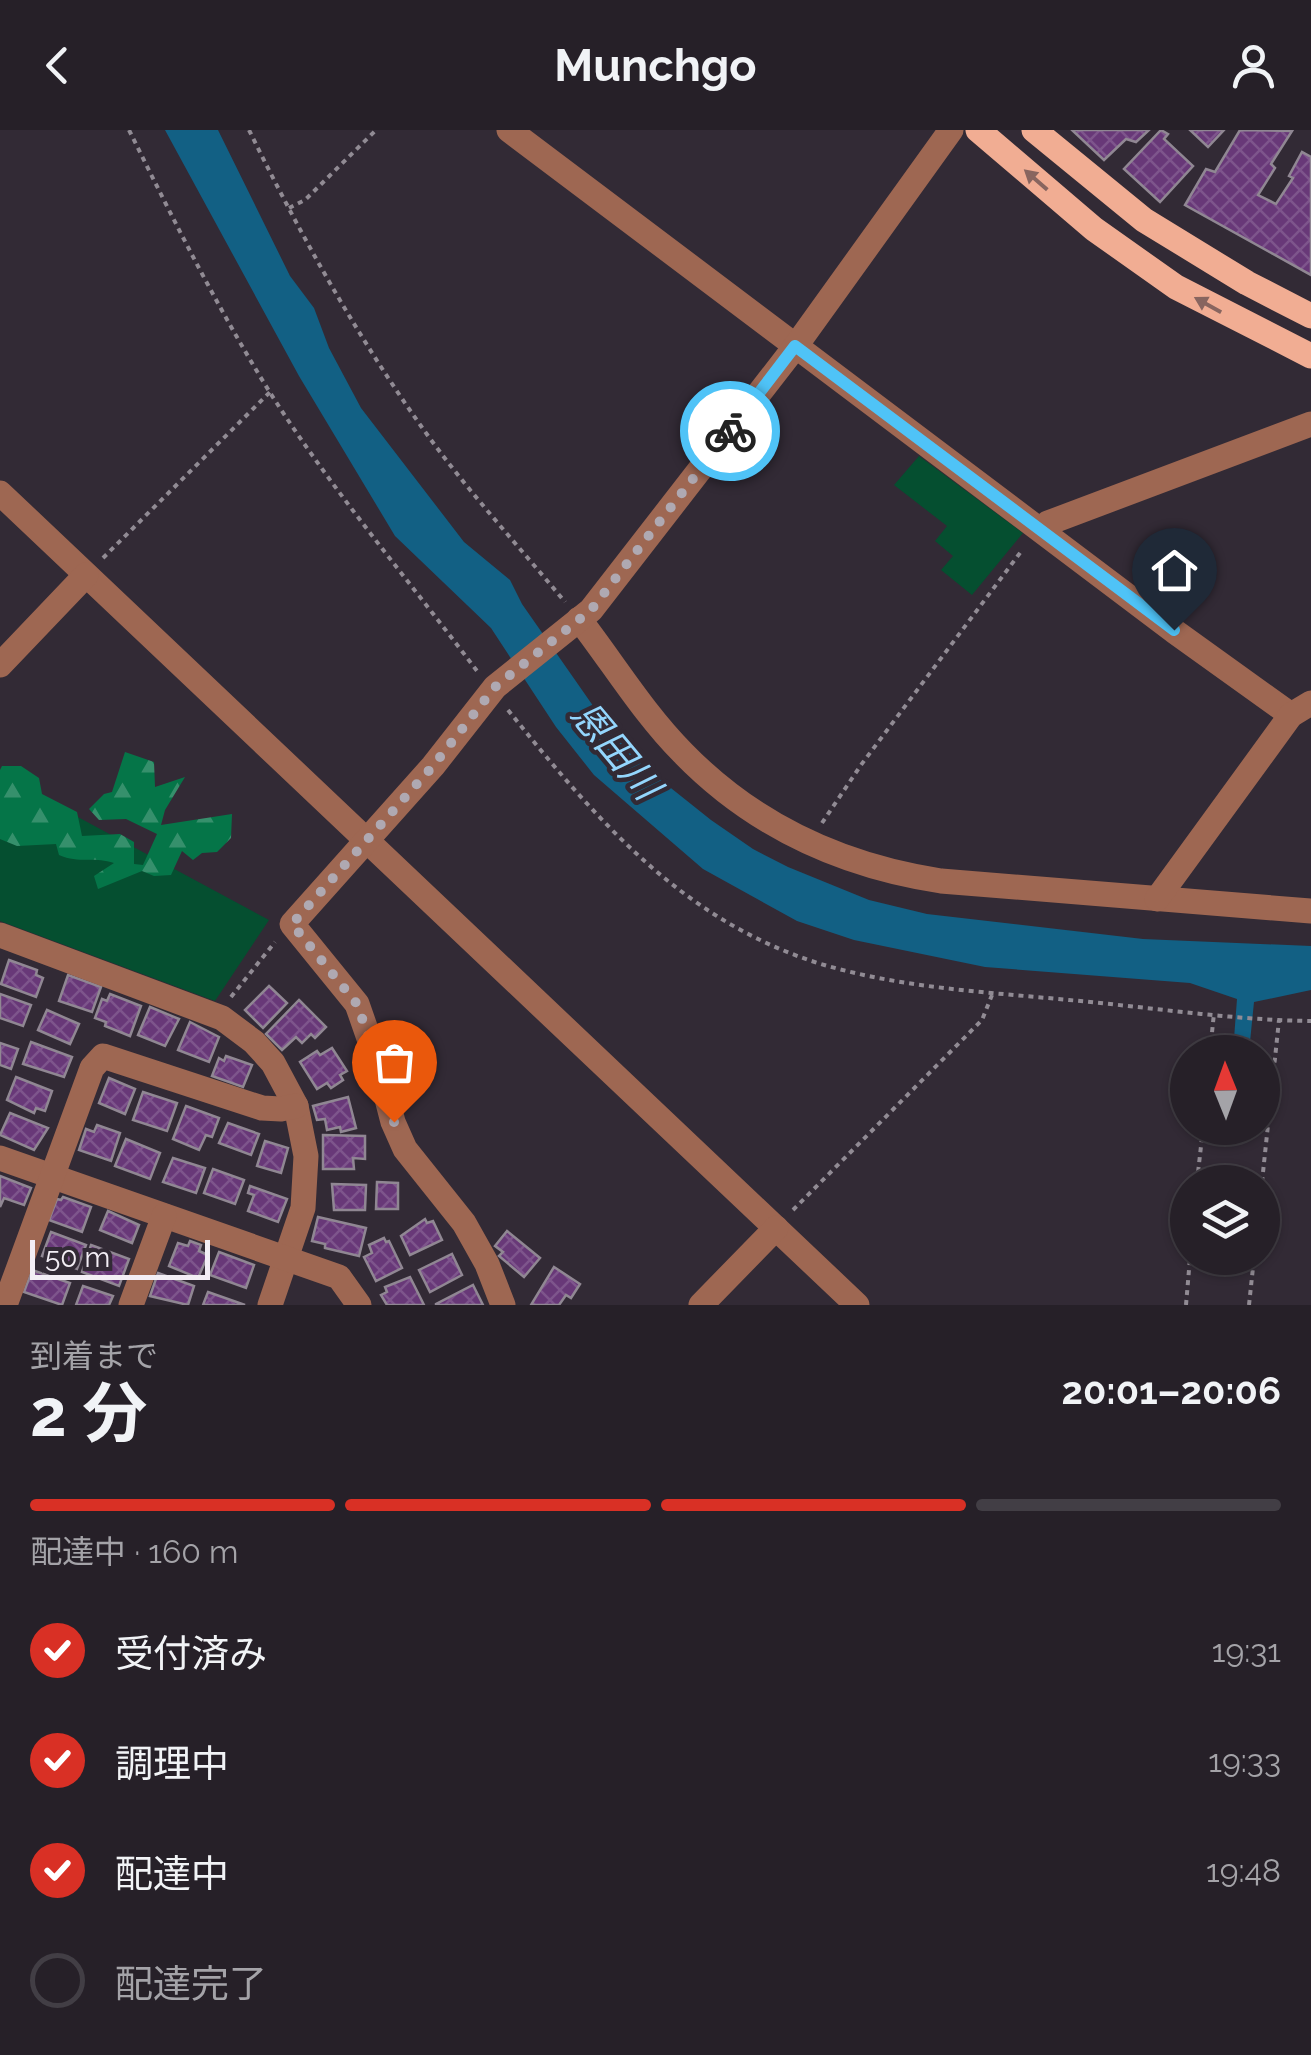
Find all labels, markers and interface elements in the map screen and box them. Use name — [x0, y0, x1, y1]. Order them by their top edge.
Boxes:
icon: back — [30, 38, 85, 93]
icon: person — [1226, 38, 1281, 93]
text: Munchgo — [554, 39, 757, 92]
one-way arrow — [1024, 169, 1049, 191]
one-way arrow — [1194, 296, 1222, 314]
courier — [680, 381, 780, 481]
icon: bike — [703, 404, 758, 459]
pin — [1132, 528, 1217, 631]
icon: home — [1147, 543, 1202, 598]
water label: 恩田川 — [562, 692, 672, 811]
pin — [352, 1020, 437, 1123]
icon: bag — [367, 1035, 422, 1090]
north arrow — [1170, 1035, 1280, 1145]
map controls — [1170, 1035, 1280, 1275]
button: layers — [1170, 1165, 1280, 1275]
scale bar — [30, 1235, 210, 1280]
text: 50 m — [45, 1241, 110, 1274]
text: 到着まで — [30, 1337, 158, 1374]
text: 20:01–20:06 — [1061, 1368, 1281, 1413]
text: 2 分 — [30, 1375, 147, 1451]
text: 配達中 · 160 m — [30, 1533, 239, 1570]
icon: check — [30, 1623, 85, 1678]
text: 受付済み — [115, 1631, 267, 1676]
text: 19:31 — [1212, 1632, 1281, 1669]
icon: check — [30, 1733, 85, 1788]
text: 調理中 — [115, 1741, 229, 1786]
text: 19:33 — [1208, 1742, 1281, 1779]
icon: check — [30, 1843, 85, 1898]
text: 配達中 — [115, 1851, 229, 1896]
text: 19:48 — [1206, 1852, 1281, 1889]
text: 配達完了 — [115, 1961, 267, 2006]

